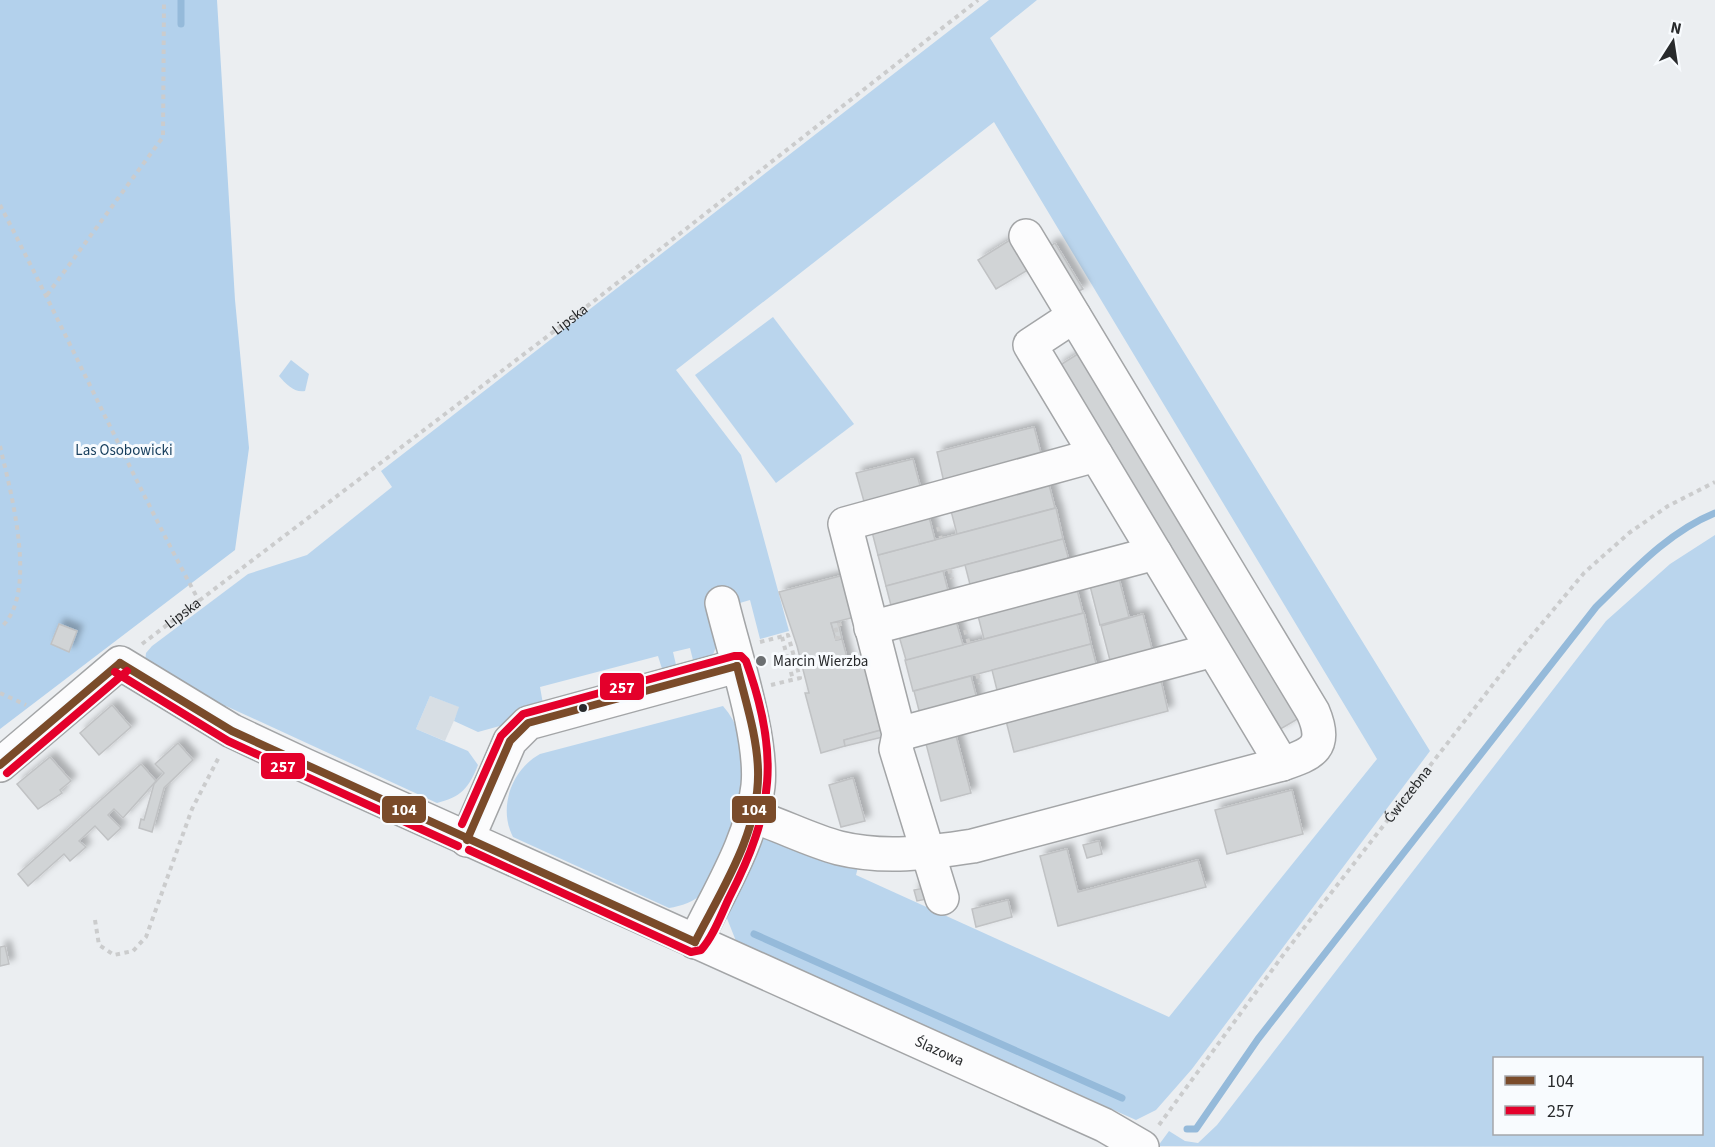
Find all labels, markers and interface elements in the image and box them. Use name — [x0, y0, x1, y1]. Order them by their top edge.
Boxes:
north arrow — [1643, 12, 1703, 72]
text: N — [1668, 16, 1683, 40]
street label: Lipska — [548, 299, 593, 340]
park label: Las Osobowicki — [75, 440, 173, 461]
street label: Lipska — [160, 593, 205, 634]
place label: Marcin Wierzba — [773, 651, 868, 672]
marker: Marcin Wierzba — [754, 654, 768, 668]
line badge: 257 — [599, 672, 645, 701]
text: 257 — [609, 677, 635, 699]
unlabelled marker — [577, 702, 589, 714]
line badge: 257 — [260, 752, 306, 780]
text: 257 — [270, 756, 296, 778]
street label: Ćwiczebna — [1379, 761, 1437, 828]
line badge: 104 — [381, 795, 427, 824]
line badge: 104 — [731, 795, 777, 824]
text: 104 — [391, 799, 417, 821]
text: 104 — [741, 799, 767, 821]
street label: Ślazowa — [911, 1031, 967, 1072]
legend — [1493, 1057, 1703, 1135]
text: 104 — [1547, 1069, 1574, 1094]
text: 257 — [1547, 1099, 1574, 1124]

